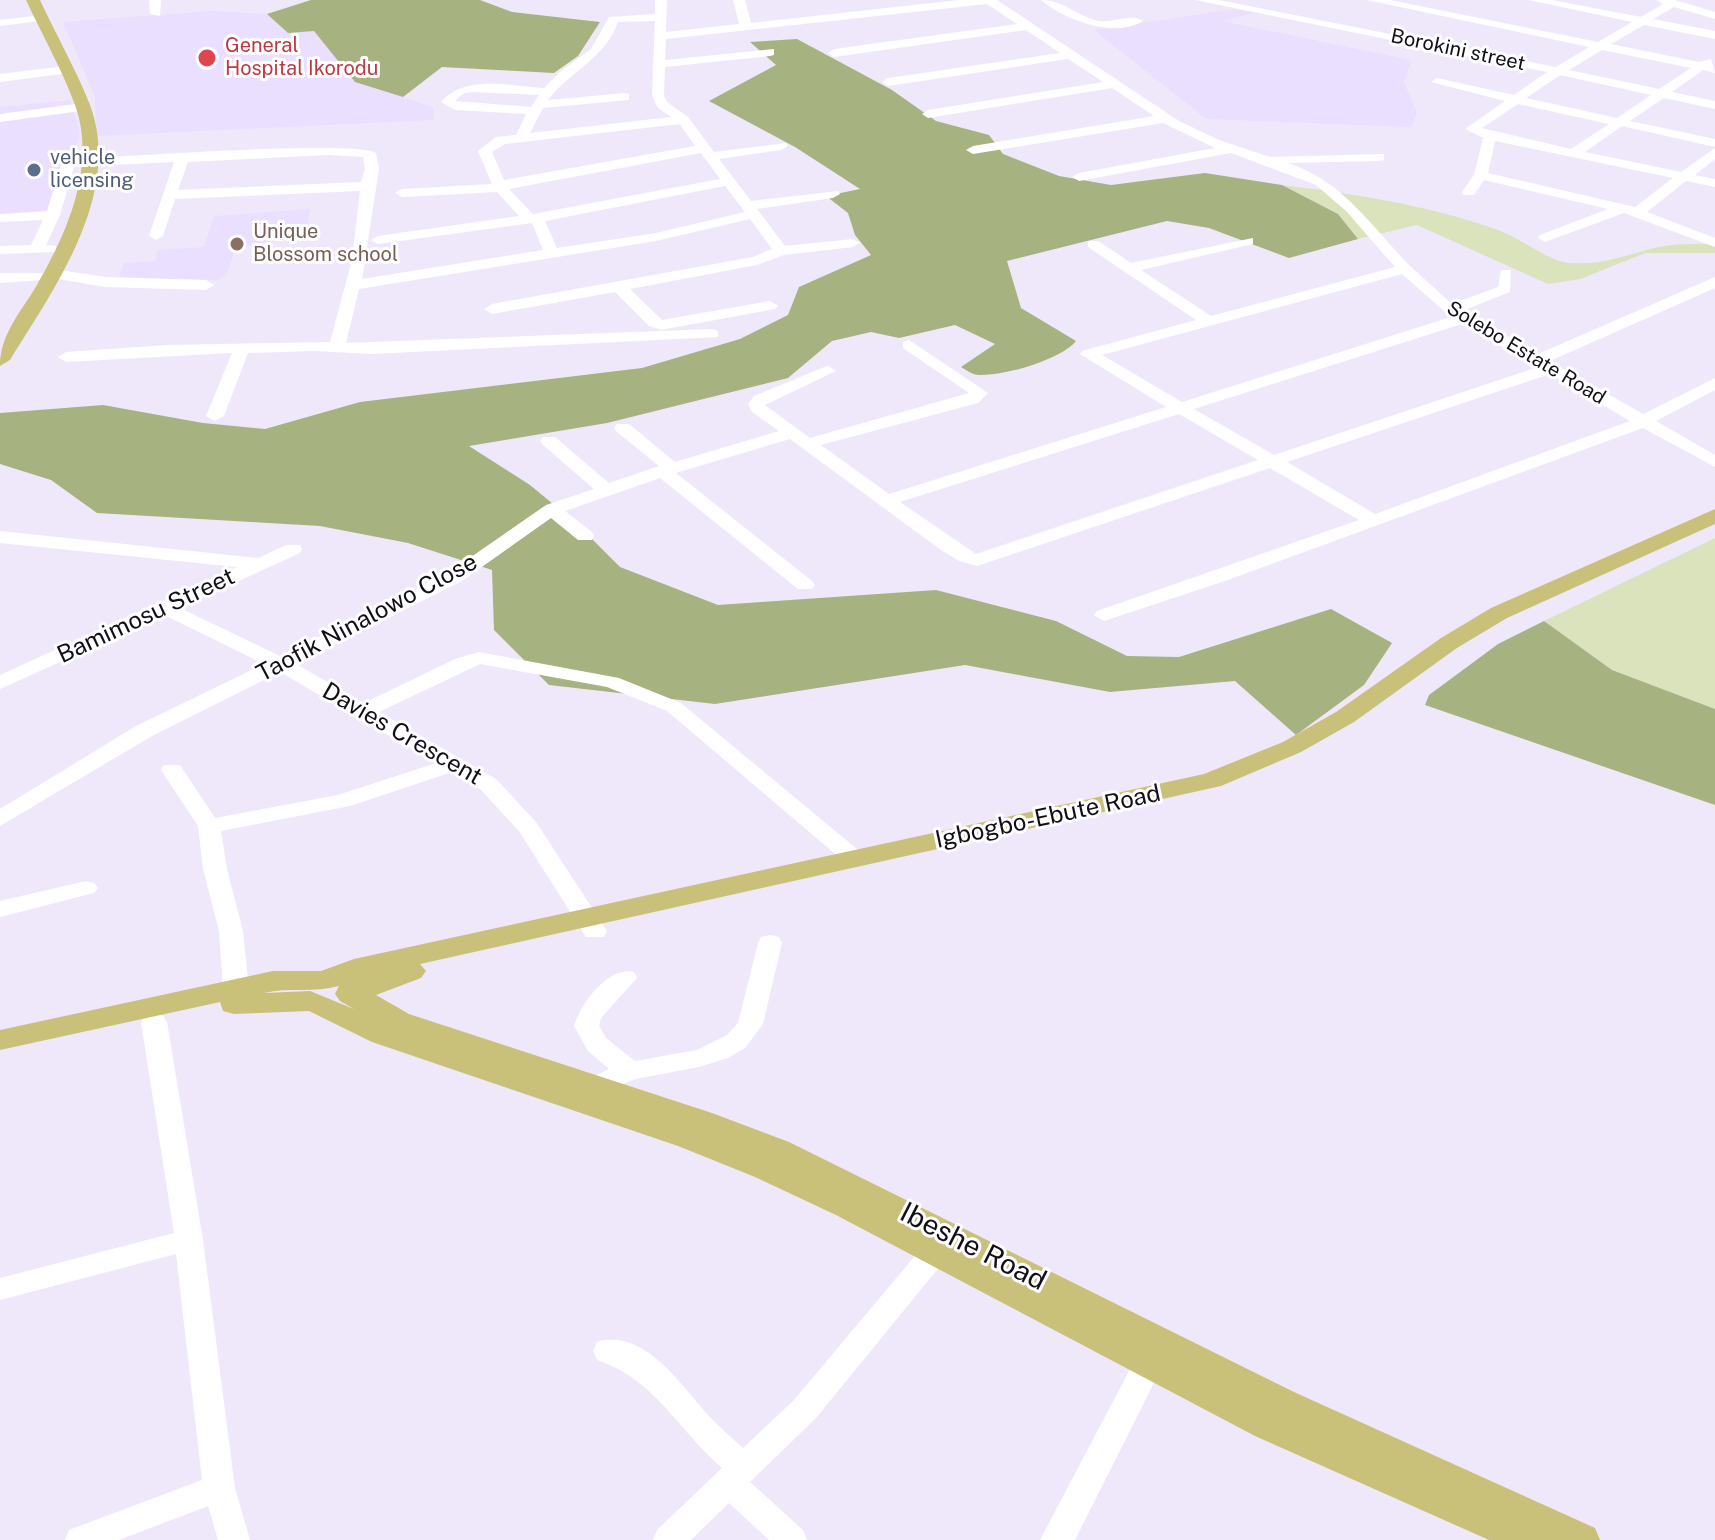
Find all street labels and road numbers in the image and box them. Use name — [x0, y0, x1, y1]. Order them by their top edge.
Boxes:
street label: Borokini street — [1389, 24, 1527, 76]
street label: Solebo Estate Road — [1442, 296, 1610, 410]
street label: Taofik Ninalowo Close — [252, 548, 482, 688]
street label: Bamimosu Street — [53, 562, 239, 670]
street label: Davies Crescent — [317, 677, 487, 791]
street label: Igbogbo-Ebute Road — [933, 779, 1163, 855]
street label: Ibeshe Road — [894, 1196, 1052, 1298]

